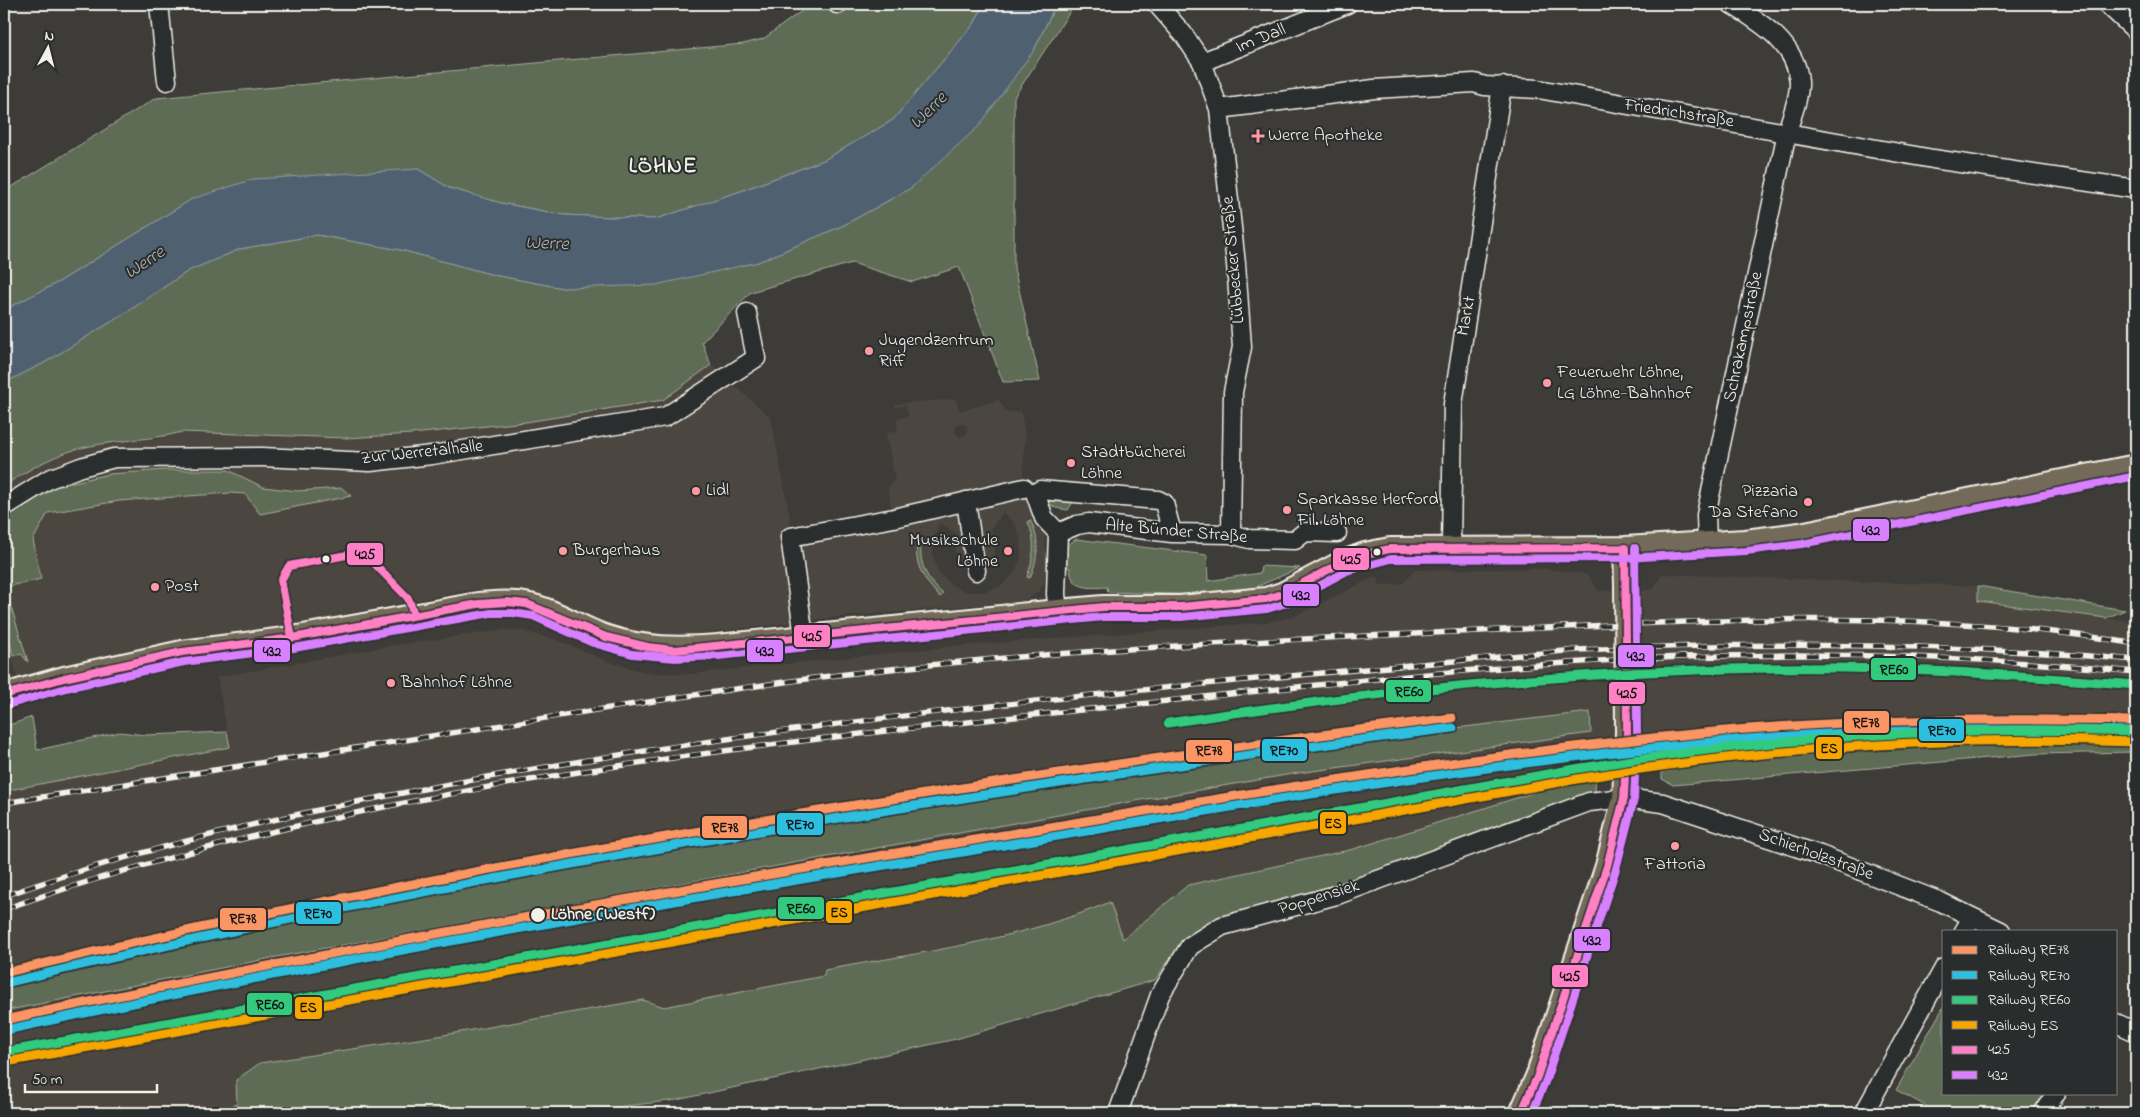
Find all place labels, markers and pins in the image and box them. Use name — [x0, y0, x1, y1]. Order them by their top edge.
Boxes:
place label: Werre Apotheke — [1268, 123, 1384, 149]
marker: Werre Apotheke — [1252, 130, 1264, 142]
place label: Jugendzentrum Riff — [879, 328, 994, 375]
marker: Jugendzentrum Riff — [863, 345, 875, 357]
place label: Feuerwehr Löhne, LG Löhne-Bahnhof — [1556, 360, 1693, 407]
marker: Feuerwehr Löhne, LG Löhne-Bahnhof — [1541, 377, 1553, 389]
place label: Stadtbücherei Löhne — [1081, 440, 1186, 487]
marker: Stadtbücherei Löhne — [1065, 457, 1077, 469]
place label: Lidl — [706, 478, 729, 504]
place label: Pizzaria Da Stefano — [1708, 479, 1798, 526]
marker: Lidl — [690, 485, 702, 497]
place label: Sparkasse Herford Fil. Löhne — [1296, 487, 1439, 534]
marker: Pizzaria Da Stefano — [1802, 496, 1814, 508]
marker: Sparkasse Herford Fil. Löhne — [1281, 504, 1293, 516]
place label: Musikschule Löhne — [910, 528, 999, 575]
place label: Burgerhaus — [572, 538, 660, 565]
marker: Burgerhaus — [557, 545, 569, 557]
marker: Musikschule Löhne — [1002, 545, 1014, 557]
unlabelled marker — [1372, 547, 1382, 557]
unlabelled marker — [321, 554, 331, 564]
place label: Post — [165, 574, 199, 600]
marker: Post — [149, 581, 161, 593]
place label: Bahnhof Löhne — [400, 670, 513, 696]
marker: Bahnhof Löhne — [385, 677, 397, 689]
marker: Fattoria — [1669, 840, 1681, 852]
place label: Fattoria — [1643, 852, 1706, 878]
place label: Löhne (Westf) — [551, 902, 656, 928]
marker: Löhne (Westf) — [529, 906, 547, 924]

